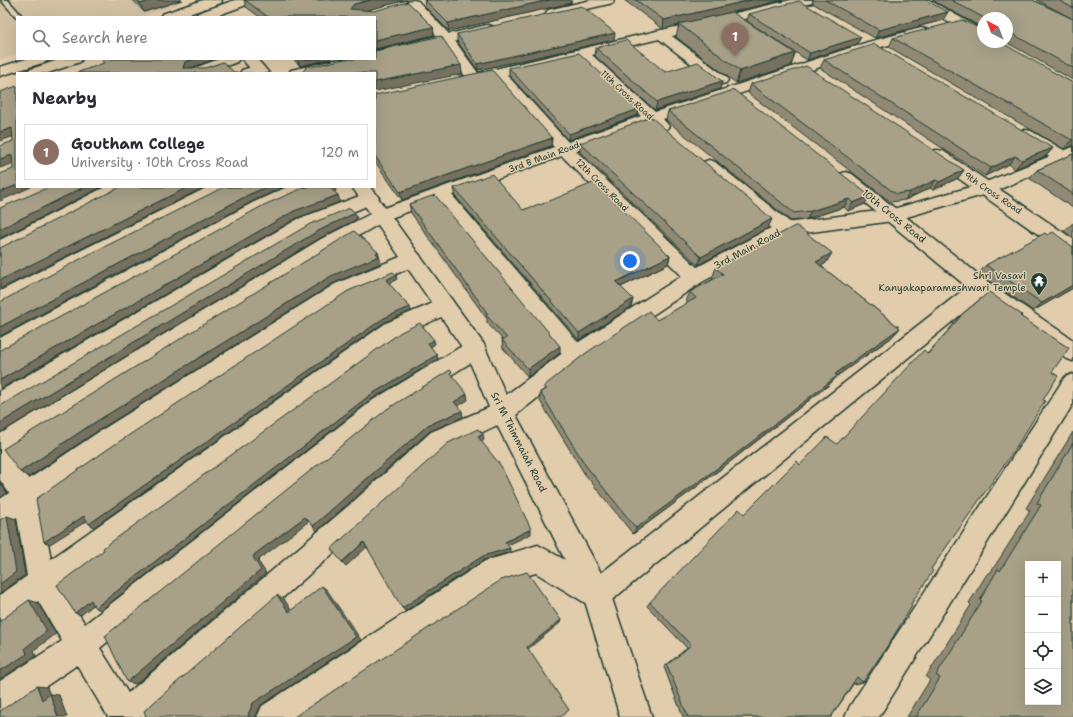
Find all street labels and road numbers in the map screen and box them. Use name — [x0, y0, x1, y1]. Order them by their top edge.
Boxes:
street label: 11th Cross Road — [598, 67, 656, 123]
street label: 3rd B Main Road — [507, 138, 582, 175]
street label: 12th Cross Road — [573, 156, 631, 214]
street label: 9th Cross Road — [962, 169, 1025, 217]
street label: 10th Cross Road — [859, 186, 929, 246]
street label: 3rd Main Road — [711, 226, 783, 272]
street label: Sri M Thimmaiah Road — [488, 390, 550, 495]

